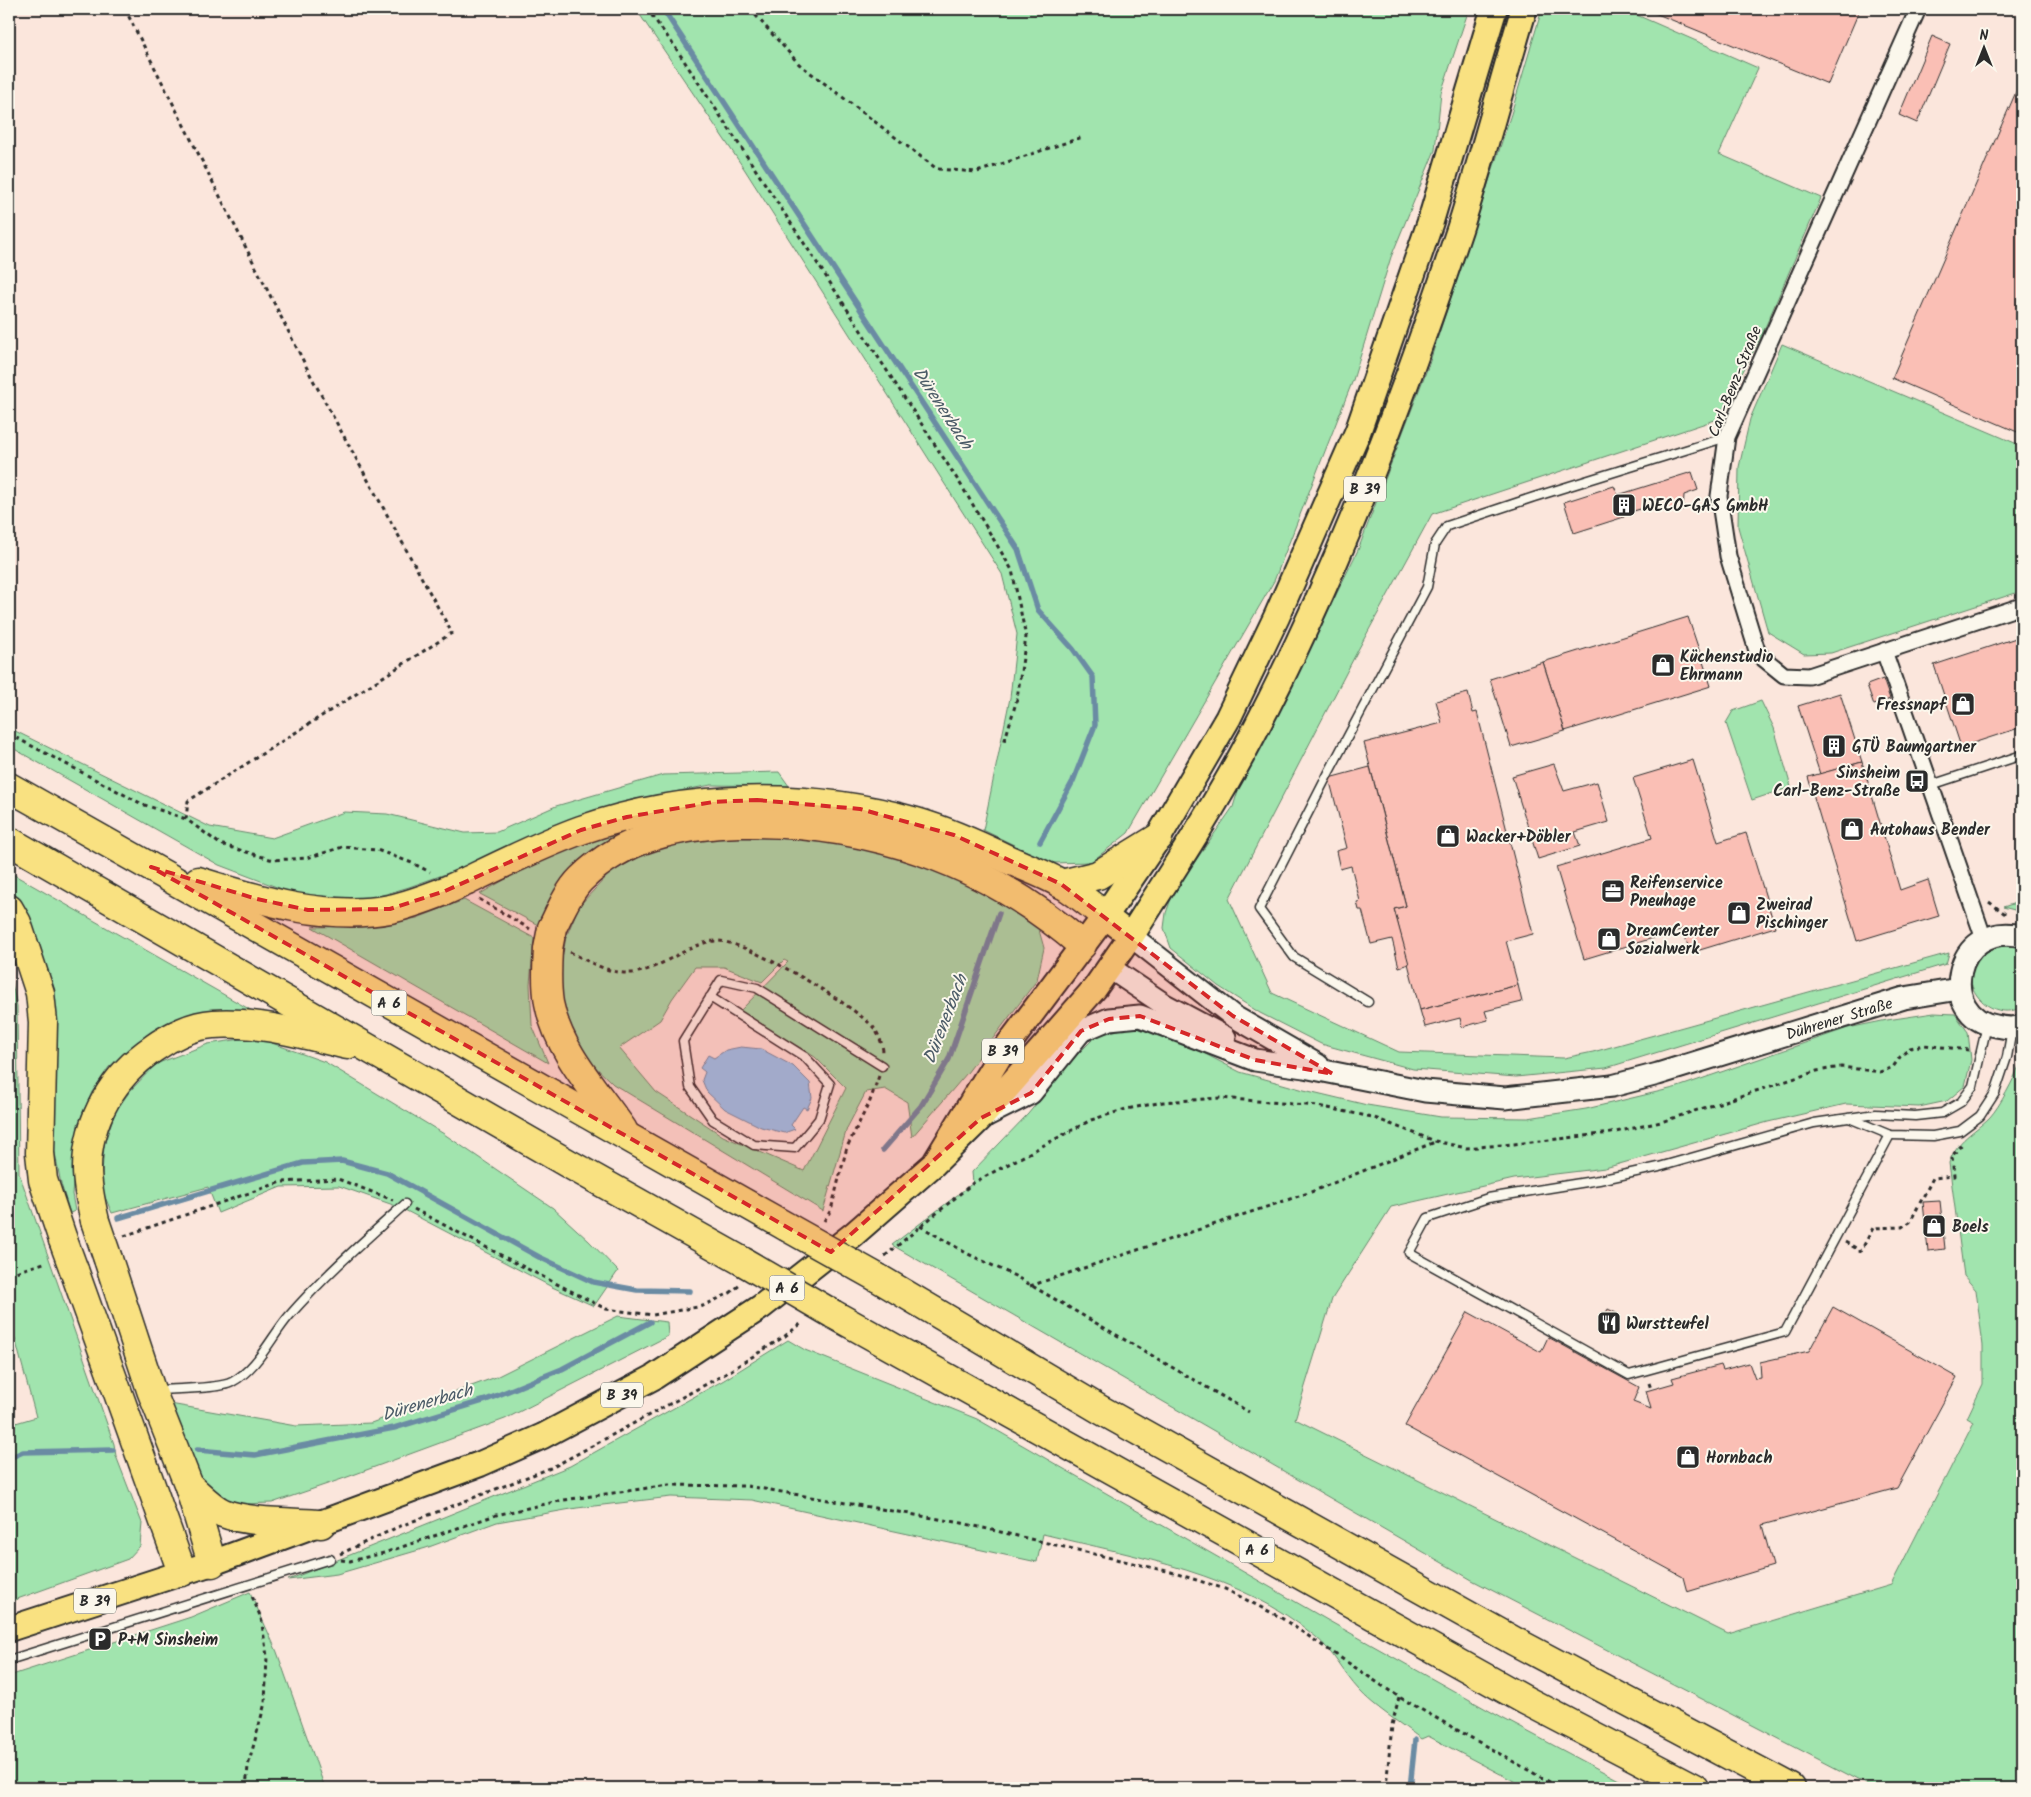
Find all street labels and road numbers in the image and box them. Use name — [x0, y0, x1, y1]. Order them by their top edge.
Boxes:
street label: Carl-Benz-Straße — [1702, 322, 1769, 441]
road number: B 39 — [1344, 476, 1386, 502]
road number: A 6 — [372, 990, 406, 1016]
street label: Dührener Straße — [1783, 991, 1896, 1048]
road number: B 39 — [982, 1038, 1024, 1064]
road number: A 6 — [770, 1276, 804, 1300]
road number: B 39 — [601, 1382, 643, 1408]
road number: A 6 — [1240, 1538, 1274, 1562]
road number: B 39 — [74, 1588, 116, 1614]

